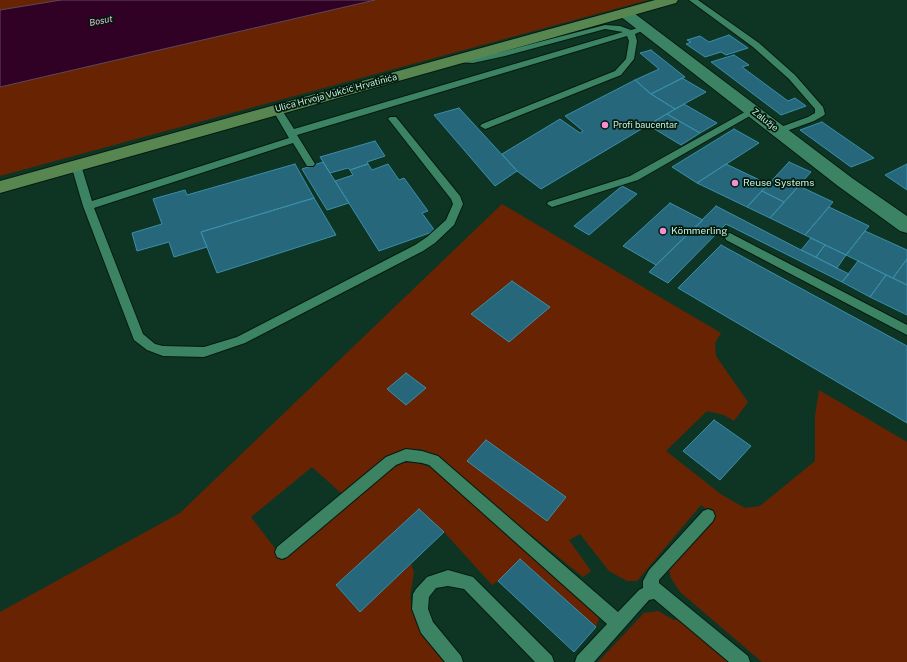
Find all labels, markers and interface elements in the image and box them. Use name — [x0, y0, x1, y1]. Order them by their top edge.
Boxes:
water label: Bosut — [88, 13, 114, 29]
street label: Ulica Hrvoja Vukčić Hrvatinića — [274, 71, 398, 115]
street label: Zalužje — [750, 106, 780, 134]
marker: Profi baucentar — [600, 120, 610, 130]
place label: Profi baucentar — [613, 120, 677, 130]
place label: Reuse Systems — [743, 177, 814, 189]
marker: Reuse Systems — [730, 178, 740, 188]
place label: Kömmerling — [671, 225, 728, 237]
marker: Kömmerling — [658, 226, 668, 236]

